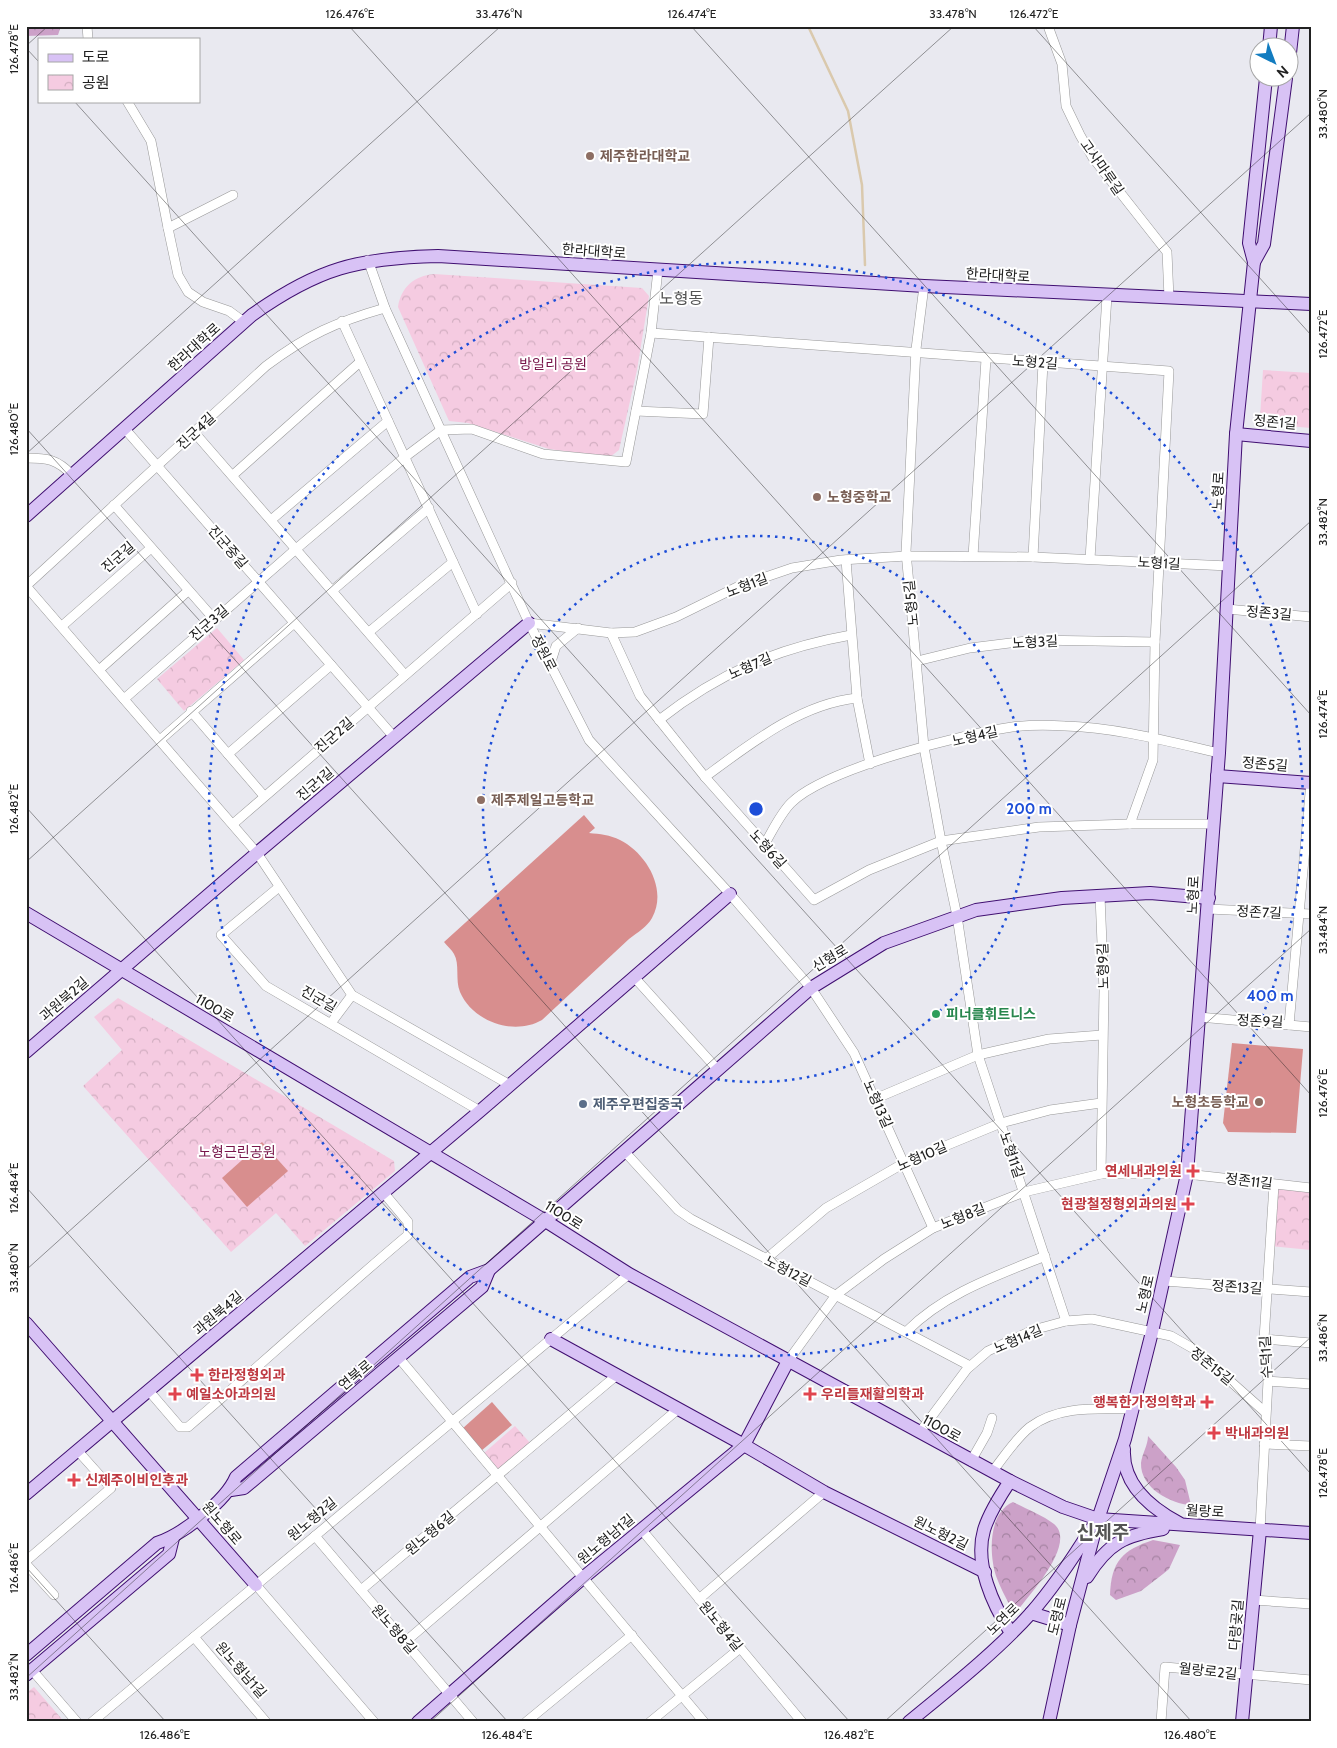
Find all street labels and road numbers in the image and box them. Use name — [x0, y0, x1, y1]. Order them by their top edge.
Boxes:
street label: 고사마루길 — [1076, 135, 1128, 199]
street label: 한라대학로 — [561, 240, 627, 262]
street label: 한라대학로 — [965, 264, 1031, 286]
street label: 한라대학로 — [164, 319, 224, 375]
street label: 노형2길 — [1011, 351, 1059, 373]
street label: 진군4길 — [173, 408, 219, 454]
street label: 정존1길 — [1253, 411, 1297, 433]
street label: 노형로 — [1208, 471, 1228, 511]
street label: 진군중길 — [204, 522, 252, 572]
street label: 진군길 — [98, 538, 138, 576]
street label: 노형1길 — [1137, 553, 1181, 573]
street label: 노형1길 — [724, 569, 770, 601]
street label: 노형5길 — [900, 579, 922, 627]
street label: 진군3길 — [186, 601, 232, 645]
street label: 정존3길 — [1245, 602, 1293, 624]
street label: 정원로 — [527, 632, 561, 674]
street label: 노형3길 — [1011, 632, 1059, 652]
street label: 노형7길 — [725, 648, 775, 684]
street label: 진군2길 — [311, 713, 357, 757]
street label: 노형4길 — [950, 722, 1000, 750]
street label: 정존5길 — [1241, 753, 1289, 775]
street label: 진군1길 — [293, 763, 337, 805]
street label: 노형6길 — [746, 826, 790, 872]
street label: 노형로 — [1183, 875, 1203, 915]
street label: 정존7길 — [1236, 902, 1282, 922]
street label: 신형로 — [809, 940, 851, 976]
street label: 노형9길 — [1093, 942, 1113, 990]
street label: 과원북2길 — [36, 973, 92, 1025]
street label: 진군길 — [298, 982, 340, 1016]
street label: 1100로 — [193, 990, 238, 1026]
street label: 정존9길 — [1236, 1011, 1284, 1031]
street label: 노형13길 — [859, 1077, 897, 1131]
street label: 노형11길 — [996, 1129, 1028, 1181]
street label: 노형10길 — [894, 1137, 950, 1175]
street label: 정존11길 — [1224, 1169, 1274, 1193]
street label: 1100로 — [542, 1196, 586, 1234]
street label: 노형8길 — [938, 1199, 988, 1233]
street label: 노형12길 — [761, 1252, 815, 1290]
street label: 노형로 — [1132, 1273, 1158, 1315]
street label: 정존13길 — [1211, 1276, 1263, 1298]
street label: 과원북4길 — [189, 1287, 247, 1339]
street label: 노형14길 — [991, 1321, 1045, 1357]
street label: 수덕1길 — [1256, 1335, 1276, 1379]
street label: 정존15길 — [1187, 1343, 1237, 1389]
street label: 연북로 — [334, 1356, 376, 1394]
street label: 1100로 — [919, 1410, 965, 1446]
street label: 원노형2길 — [284, 1493, 340, 1545]
street label: 원노형로 — [198, 1498, 246, 1548]
street label: 월랑로 — [1185, 1501, 1225, 1521]
street label: 원노형6길 — [401, 1507, 459, 1559]
street label: 원노형남1길 — [574, 1510, 638, 1568]
street label: 원노형2길 — [911, 1512, 971, 1554]
street label: 도령로 — [1044, 1595, 1070, 1637]
street label: 원노형4길 — [695, 1597, 747, 1655]
street label: 노연로 — [983, 1599, 1023, 1639]
street label: 다랑곶길 — [1225, 1599, 1247, 1651]
street label: 원노형8길 — [368, 1600, 420, 1658]
street label: 원노형남1길 — [212, 1638, 270, 1702]
street label: 월랑로2길 — [1178, 1659, 1238, 1683]

